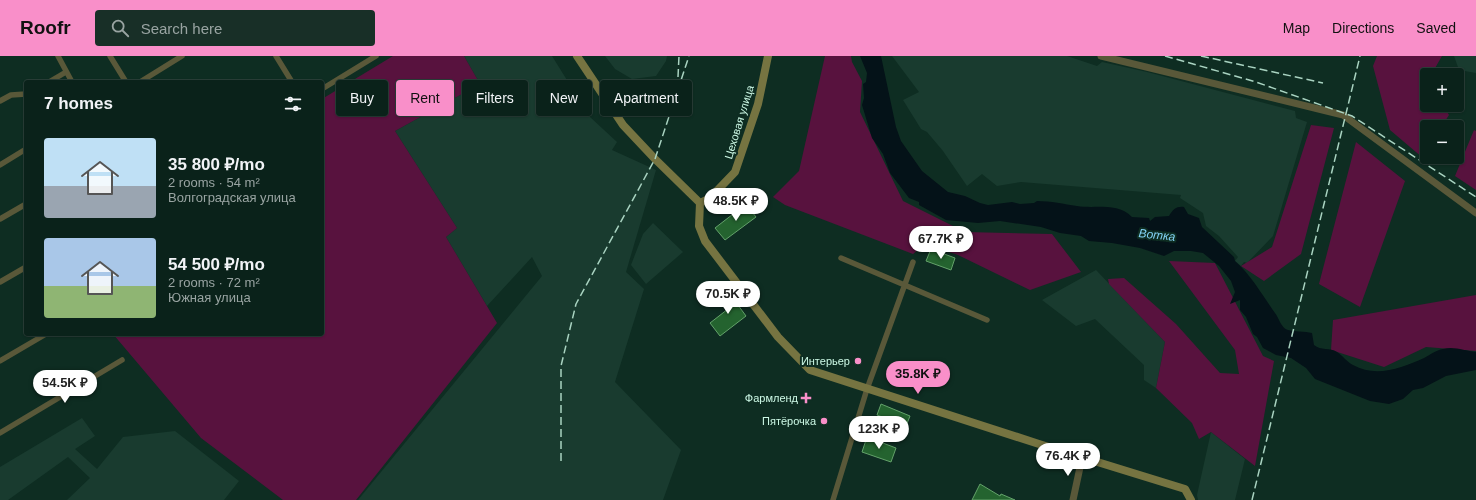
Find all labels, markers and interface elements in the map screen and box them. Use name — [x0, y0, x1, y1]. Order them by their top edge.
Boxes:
search box — [95, 10, 375, 46]
text: Roofr — [20, 17, 71, 38]
icon: search — [109, 17, 131, 39]
text: Search here — [141, 20, 222, 37]
text: Map — [1283, 20, 1310, 36]
text: Directions — [1332, 20, 1394, 36]
text: Saved — [1416, 20, 1456, 36]
map controls — [1420, 68, 1464, 164]
button: + — [1420, 68, 1464, 112]
chip: Buy — [336, 80, 388, 116]
chip: Rent — [396, 80, 454, 116]
chip: Filters — [462, 80, 528, 116]
chip: New — [536, 80, 592, 116]
chip: Apartment — [600, 80, 692, 116]
street label: Цеховая улица — [722, 83, 756, 160]
icon: filters — [282, 93, 304, 115]
text: 7 homes — [44, 94, 113, 113]
button: − — [1420, 120, 1464, 164]
icon: home — [76, 154, 124, 202]
text: 35 800 ₽/mo — [168, 155, 265, 174]
text: 2 rooms · 54 m² — [168, 175, 260, 190]
pin: 48.5K ₽ — [699, 188, 773, 222]
text: Волгоградская улица — [168, 190, 296, 205]
text: 48.5K ₽ — [713, 193, 759, 208]
pin: 67.7K ₽ — [904, 226, 978, 260]
water label: Вотка — [1138, 226, 1176, 244]
text: 67.7K ₽ — [918, 231, 964, 246]
icon: home — [76, 254, 124, 302]
text: 54 500 ₽/mo — [168, 255, 265, 274]
text: 2 rooms · 72 m² — [168, 275, 260, 290]
pin: 70.5K ₽ — [691, 281, 765, 315]
text: 70.5K ₽ — [705, 286, 751, 301]
text: Южная улица — [168, 290, 251, 305]
place label: Интерьер — [801, 355, 850, 367]
marker: Интерьер — [853, 356, 863, 366]
pin: 35.8K ₽ — [881, 361, 955, 395]
text: 35.8K ₽ — [895, 366, 941, 381]
pin: 54.5K ₽ — [28, 370, 102, 404]
text: 54.5K ₽ — [42, 375, 88, 390]
place label: Фармленд — [745, 392, 799, 404]
marker: Фармленд — [801, 393, 811, 403]
place label: Пятёрочка — [762, 415, 817, 427]
marker: Пятёрочка — [819, 416, 829, 426]
pin: 123K ₽ — [846, 416, 912, 450]
text: 123K ₽ — [858, 421, 900, 436]
pin: 76.4K ₽ — [1031, 443, 1105, 477]
text: 76.4K ₽ — [1045, 448, 1091, 463]

